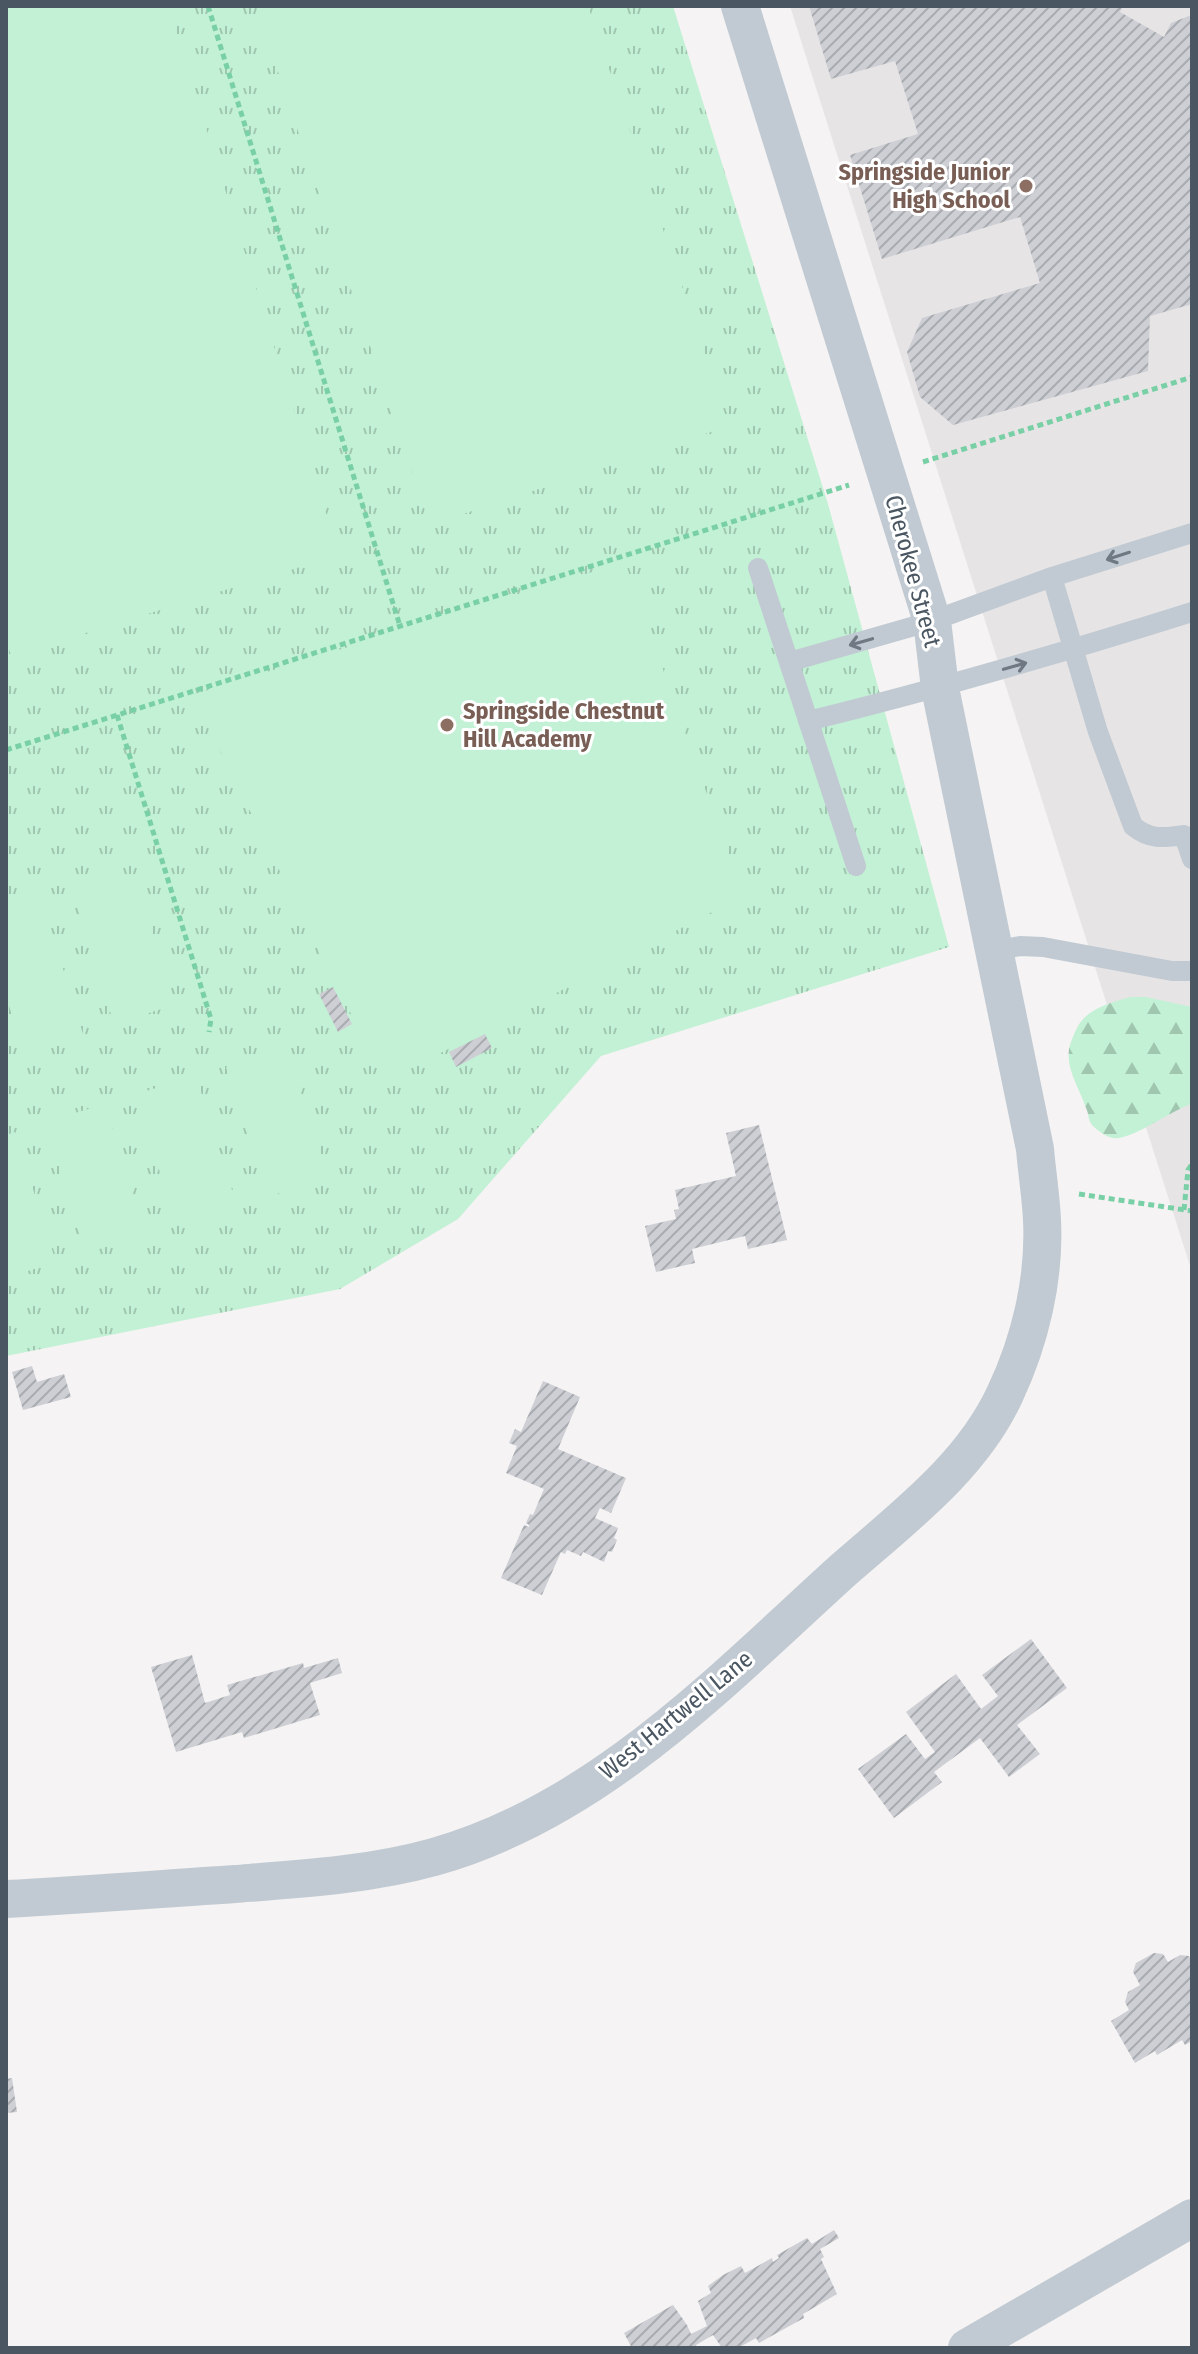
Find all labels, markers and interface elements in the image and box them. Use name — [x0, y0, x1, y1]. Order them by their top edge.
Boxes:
place label: Springside Junior High School — [838, 158, 1010, 214]
marker: Springside Junior High School — [1017, 177, 1035, 195]
street label: Cherokee Street — [879, 492, 947, 650]
one-way arrow — [1105, 550, 1130, 565]
one-way arrow — [848, 635, 874, 650]
one-way arrow — [1002, 658, 1028, 673]
place label: Springside Chestnut Hill Academy — [463, 697, 665, 753]
marker: Springside Chestnut Hill Academy — [438, 716, 456, 734]
street label: West Hartwell Lane — [594, 1645, 758, 1785]

